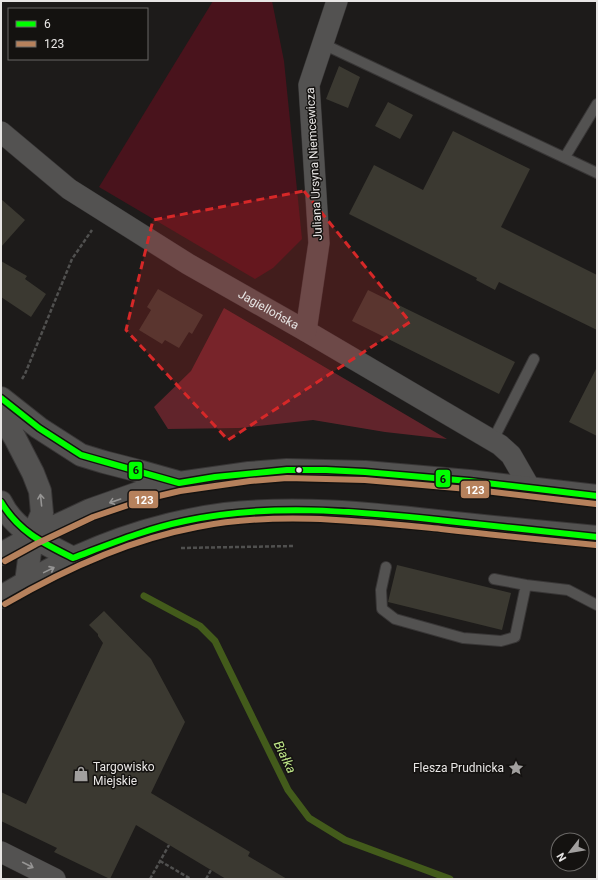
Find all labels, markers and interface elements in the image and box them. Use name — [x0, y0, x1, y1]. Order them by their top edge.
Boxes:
legend — [8, 8, 148, 60]
text: 6 — [44, 17, 51, 31]
text: 123 — [44, 37, 64, 51]
street label: Juliana Ursyna Niemcewicza — [303, 87, 325, 241]
street label: Jagiellońska — [236, 287, 301, 332]
line badge: 6 — [128, 461, 143, 480]
text: 6 — [133, 464, 139, 477]
unlabelled marker — [294, 465, 304, 475]
line badge: 6 — [435, 469, 451, 488]
text: 6 — [440, 473, 446, 486]
line badge: 123 — [460, 480, 490, 499]
text: 123 — [466, 484, 484, 497]
line badge: 123 — [128, 490, 159, 509]
one-way arrow — [37, 494, 44, 507]
text: 123 — [135, 494, 153, 507]
one-way arrow — [109, 498, 121, 506]
one-way arrow — [43, 566, 55, 573]
water label: Białka — [271, 738, 299, 776]
place icon: Flesza Prudnicka — [507, 759, 525, 777]
place label: Targowisko Miejskie — [93, 760, 155, 788]
place label: Flesza Prudnicka — [413, 761, 504, 775]
shop icon: Targowisko Miejskie — [72, 765, 90, 783]
north arrow — [550, 832, 590, 872]
text: N — [554, 850, 569, 864]
one-way arrow — [22, 862, 34, 870]

